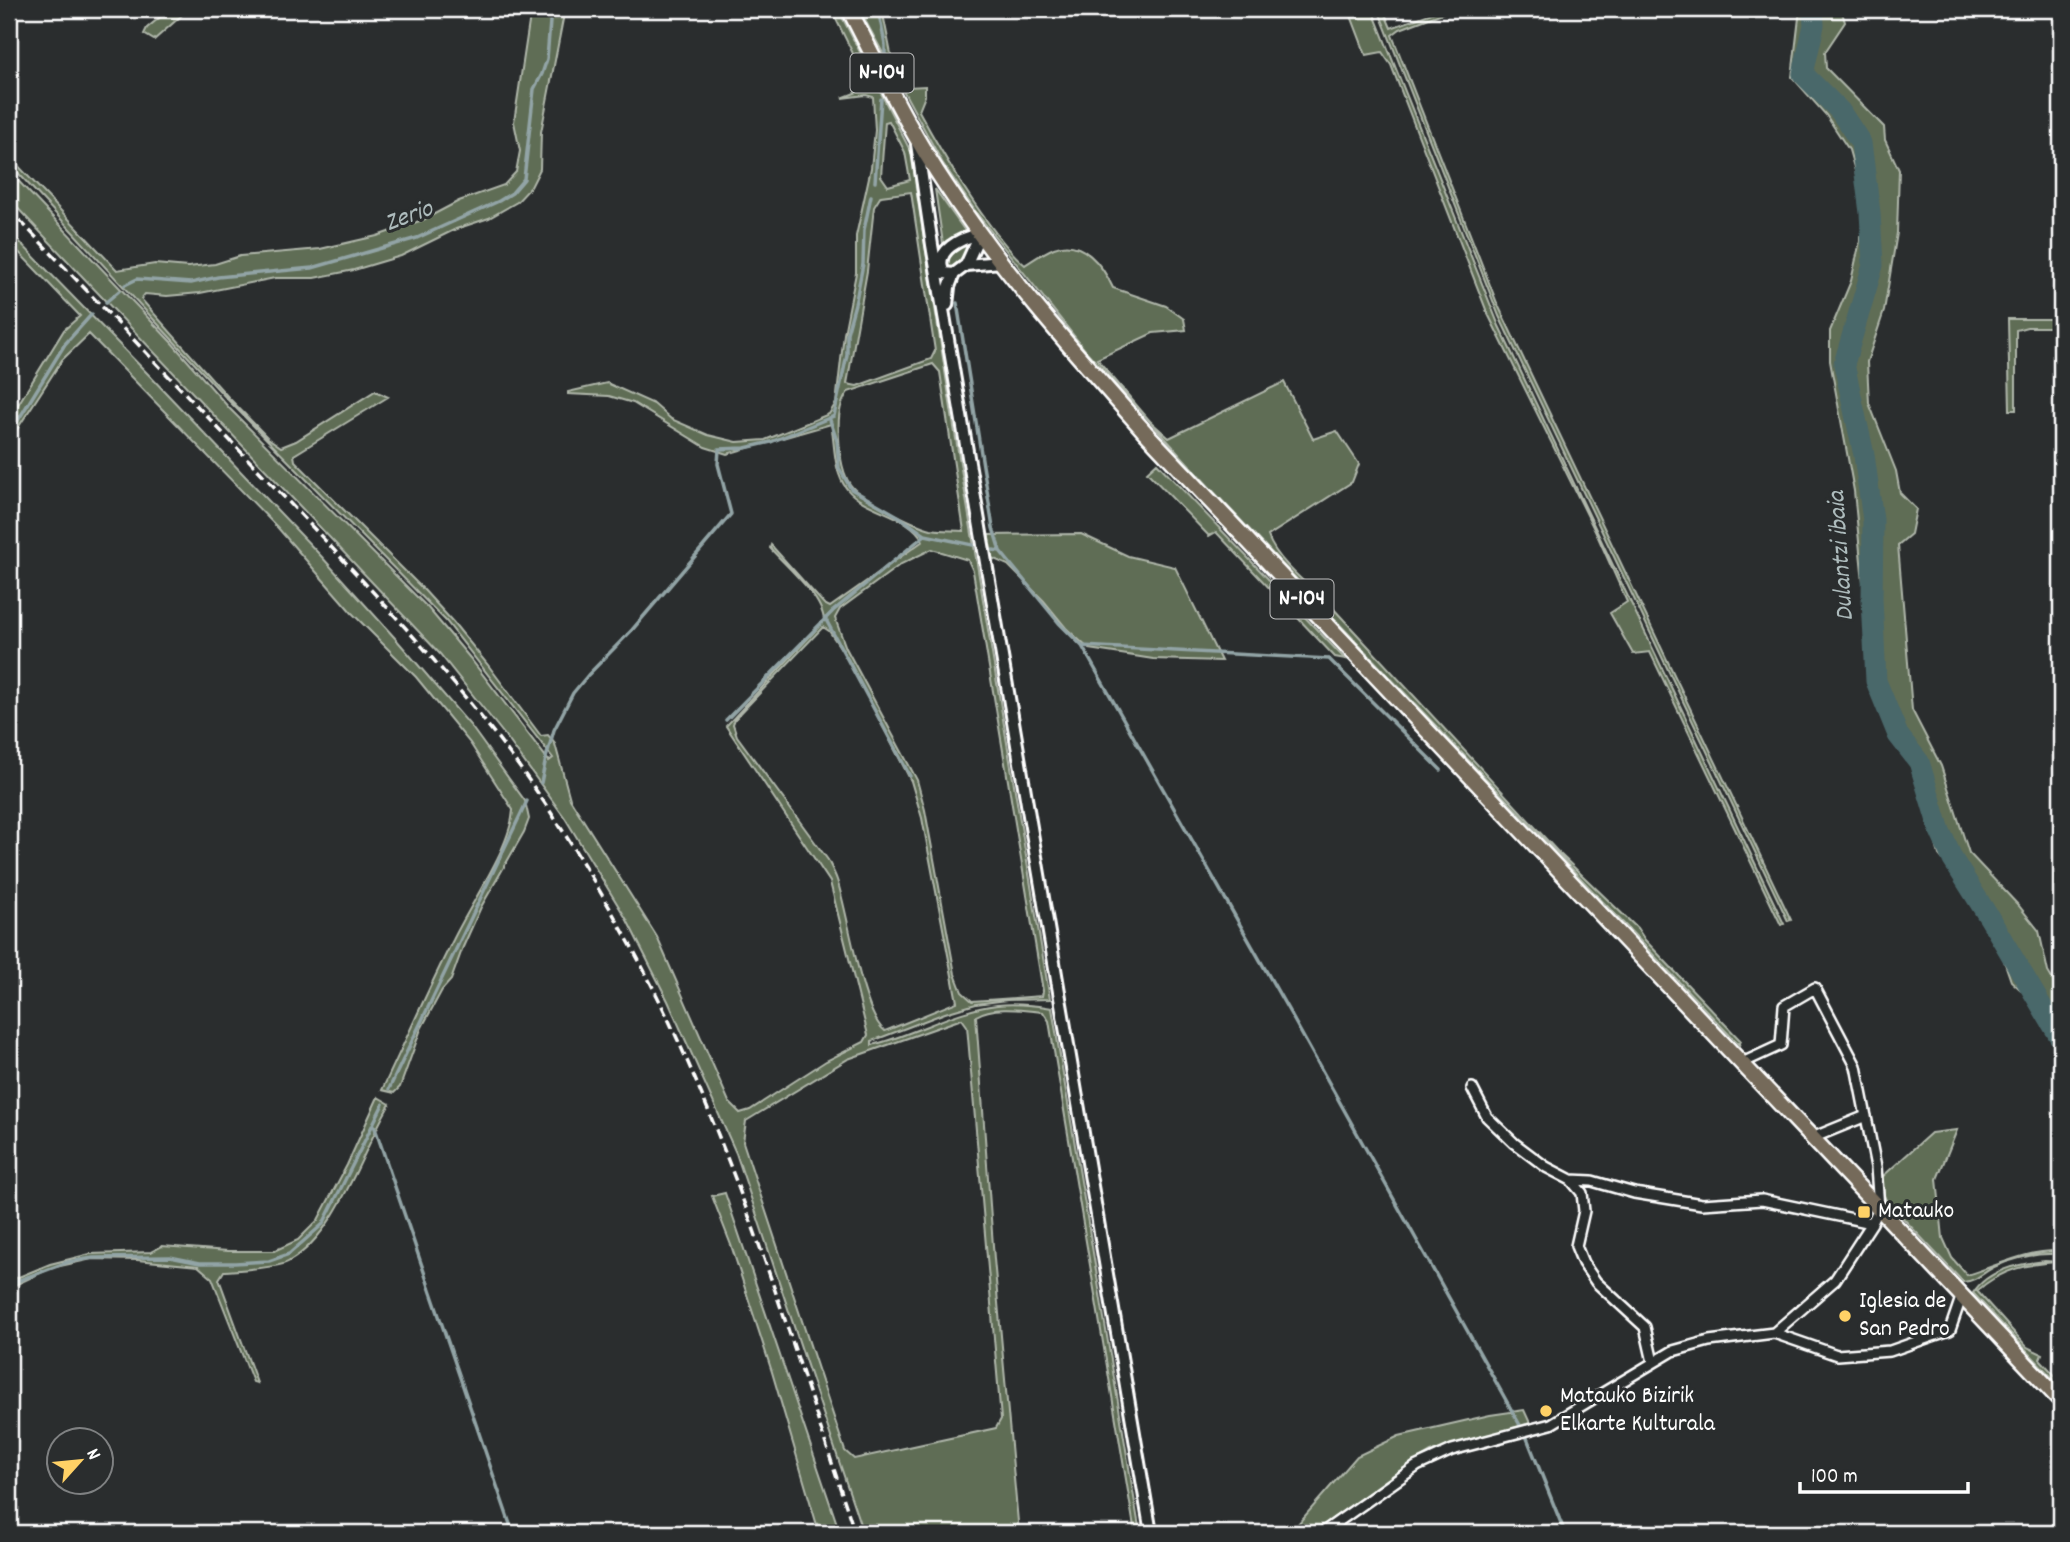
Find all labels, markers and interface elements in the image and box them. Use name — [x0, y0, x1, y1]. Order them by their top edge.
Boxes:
road number: N-104 — [850, 54, 914, 92]
water label: Zerio — [380, 191, 440, 243]
water label: Dulantzi ibaia — [1819, 488, 1865, 622]
road number: N-104 — [1270, 580, 1334, 618]
place label: Matauko — [1878, 1195, 1954, 1229]
marker: Matauko — [1856, 1204, 1872, 1220]
place label: Iglesia de San Pedro — [1859, 1285, 1950, 1347]
marker: Iglesia de San Pedro — [1837, 1308, 1853, 1324]
place label: Matauko Bizirik Elkarte Kulturala — [1560, 1380, 1716, 1442]
marker: Matauko Bizirik Elkarte Kulturala — [1538, 1403, 1554, 1419]
north arrow — [46, 1426, 116, 1496]
text: N — [78, 1445, 106, 1465]
scale bar — [1800, 1451, 1968, 1495]
text: 100 m — [1811, 1463, 1858, 1493]

